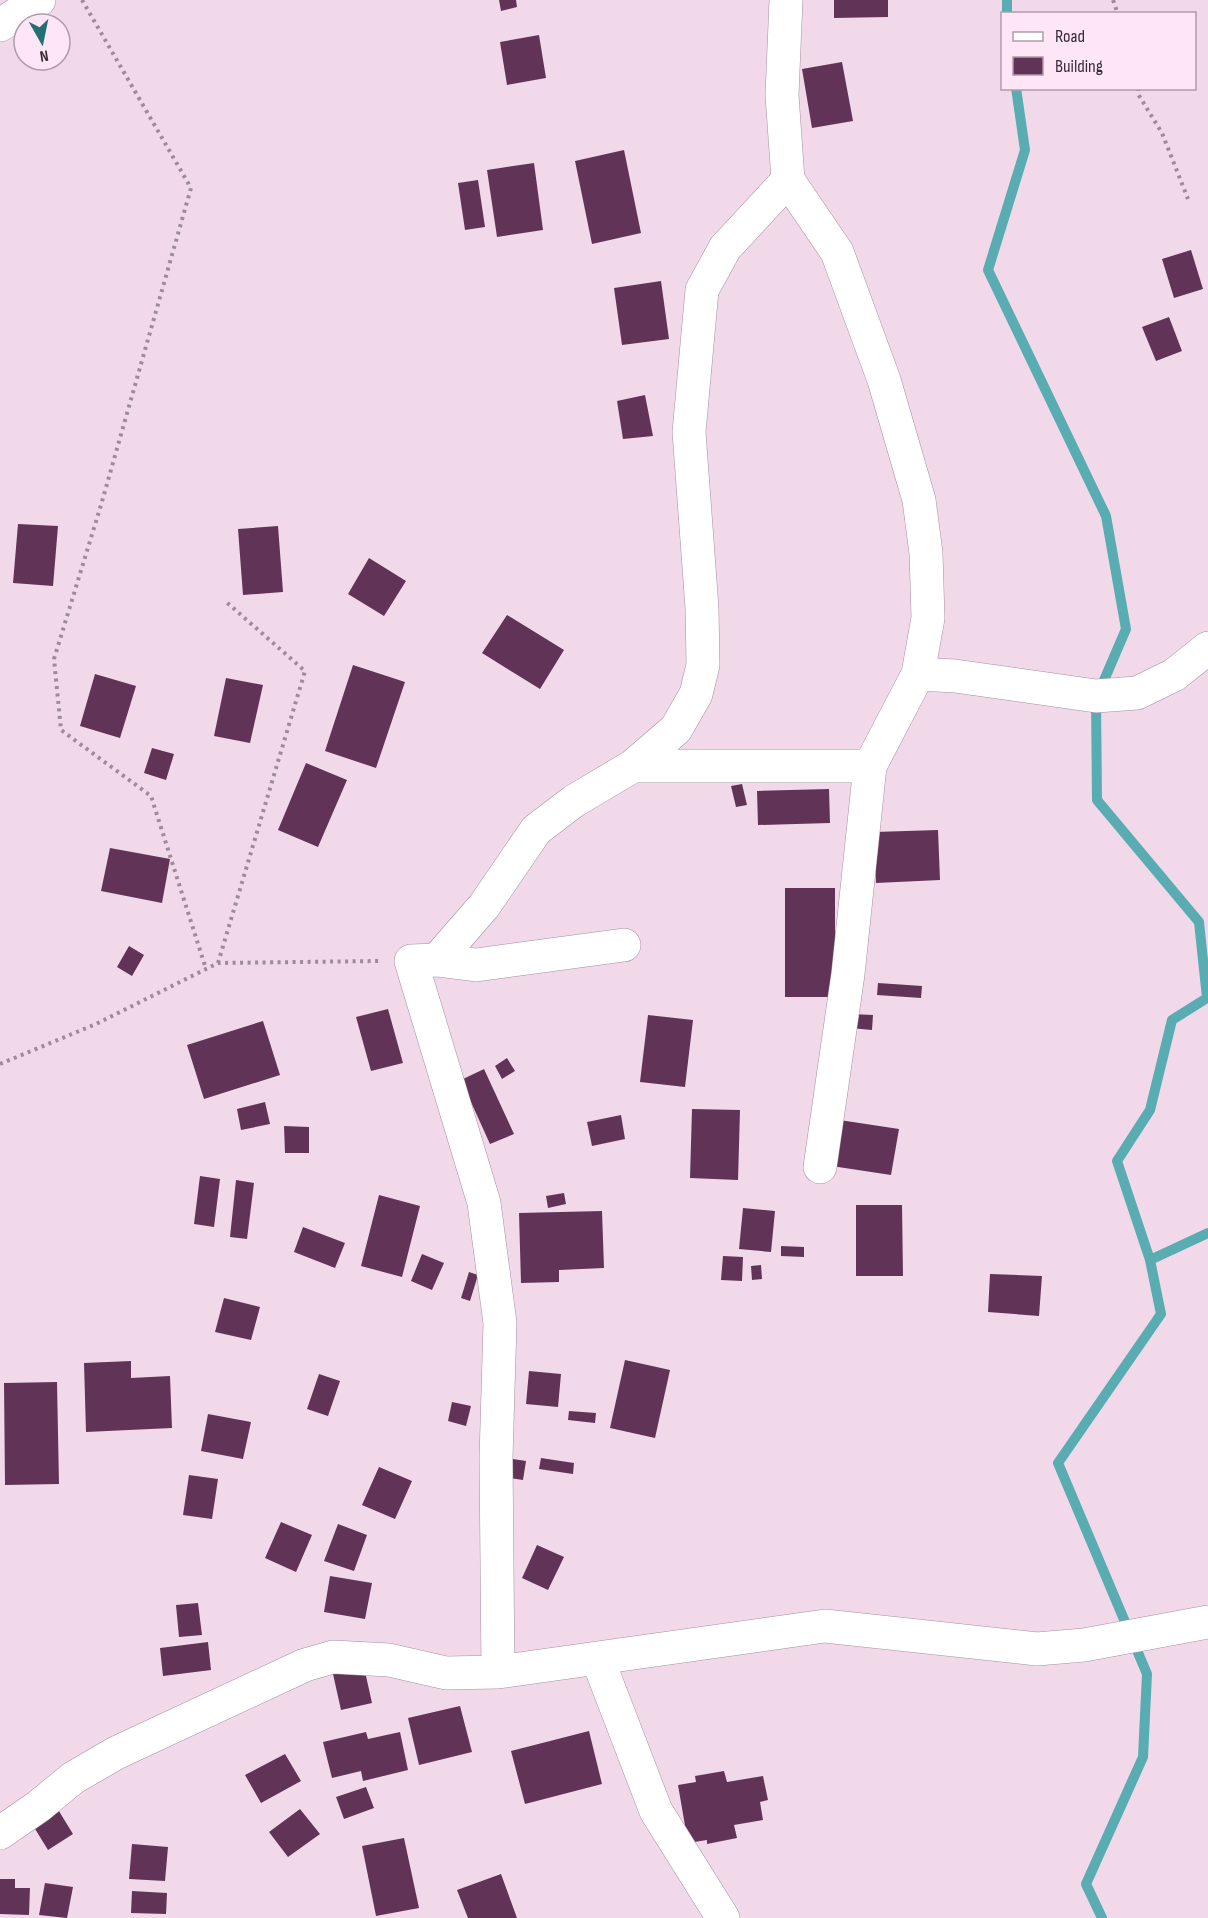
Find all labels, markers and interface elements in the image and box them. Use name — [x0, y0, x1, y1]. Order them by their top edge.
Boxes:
north arrow — [12, 12, 72, 72]
legend — [1001, 12, 1196, 90]
text: Road — [1055, 26, 1085, 47]
text: N — [38, 45, 50, 65]
text: Building — [1055, 56, 1103, 77]

